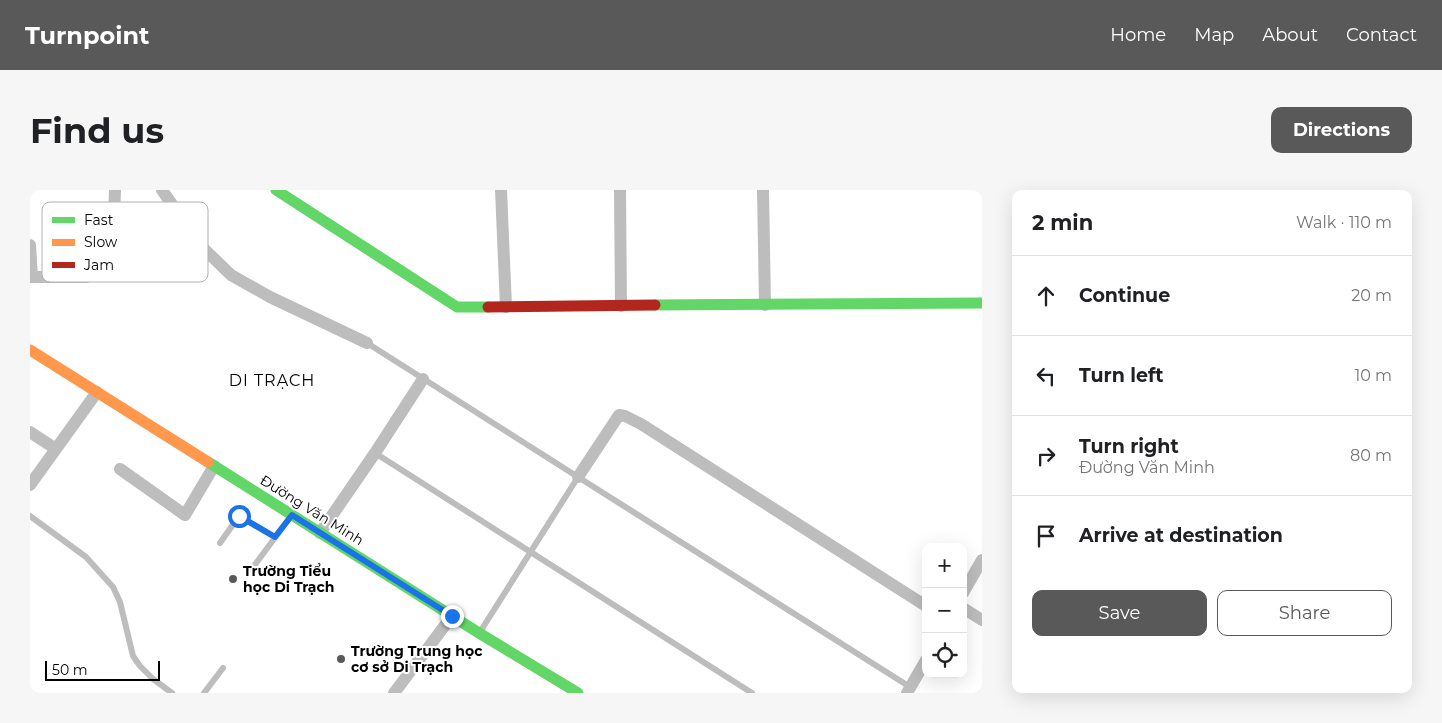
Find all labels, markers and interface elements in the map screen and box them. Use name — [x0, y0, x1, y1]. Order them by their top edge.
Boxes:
text: Turnpoint — [25, 21, 149, 50]
text: Home — [1110, 24, 1166, 46]
text: Map — [1194, 24, 1234, 46]
text: About — [1262, 24, 1318, 46]
text: Contact — [1346, 24, 1417, 46]
button: Directions — [1271, 107, 1412, 153]
text: Find us — [30, 109, 164, 152]
legend — [42, 202, 208, 282]
text: 2 min — [1032, 210, 1093, 235]
text: Fast — [84, 211, 114, 229]
text: Walk · 110 m — [1296, 213, 1392, 232]
text: Slow — [84, 233, 118, 251]
text: Jam — [83, 256, 114, 274]
icon: ahead — [1032, 282, 1060, 310]
text: Continue — [1079, 284, 1170, 307]
text: 20 m — [1351, 286, 1392, 305]
icon: left — [1032, 362, 1060, 390]
text: Turn left — [1079, 364, 1164, 387]
text: 10 m — [1354, 366, 1392, 385]
district label: DI TRẠCH — [229, 371, 315, 390]
text: Turn right — [1079, 435, 1179, 458]
icon: right — [1032, 442, 1060, 470]
text: 80 m — [1350, 446, 1392, 465]
text: Đường Văn Minh — [1079, 458, 1215, 477]
street label: Đường Văn Minh — [257, 471, 367, 549]
route start — [228, 505, 251, 528]
icon: arrive — [1032, 522, 1060, 550]
text: Arrive at destination — [1079, 524, 1283, 547]
map controls — [922, 543, 967, 678]
button: + — [922, 543, 967, 588]
place label: Trường Tiểu học Di Trạch — [243, 562, 334, 596]
marker: Trường Tiểu học Di Trạch — [227, 573, 239, 585]
button: − — [922, 588, 967, 633]
button: Save — [1032, 590, 1207, 636]
button: Share — [1217, 590, 1392, 636]
route end — [441, 605, 464, 628]
button: locate — [922, 633, 967, 678]
place label: Trường Trung học cơ sở Di Trạch — [351, 642, 483, 676]
marker: Trường Trung học cơ sở Di Trạch — [335, 653, 347, 665]
scale bar — [45, 658, 160, 681]
text: 50 m — [52, 661, 88, 679]

